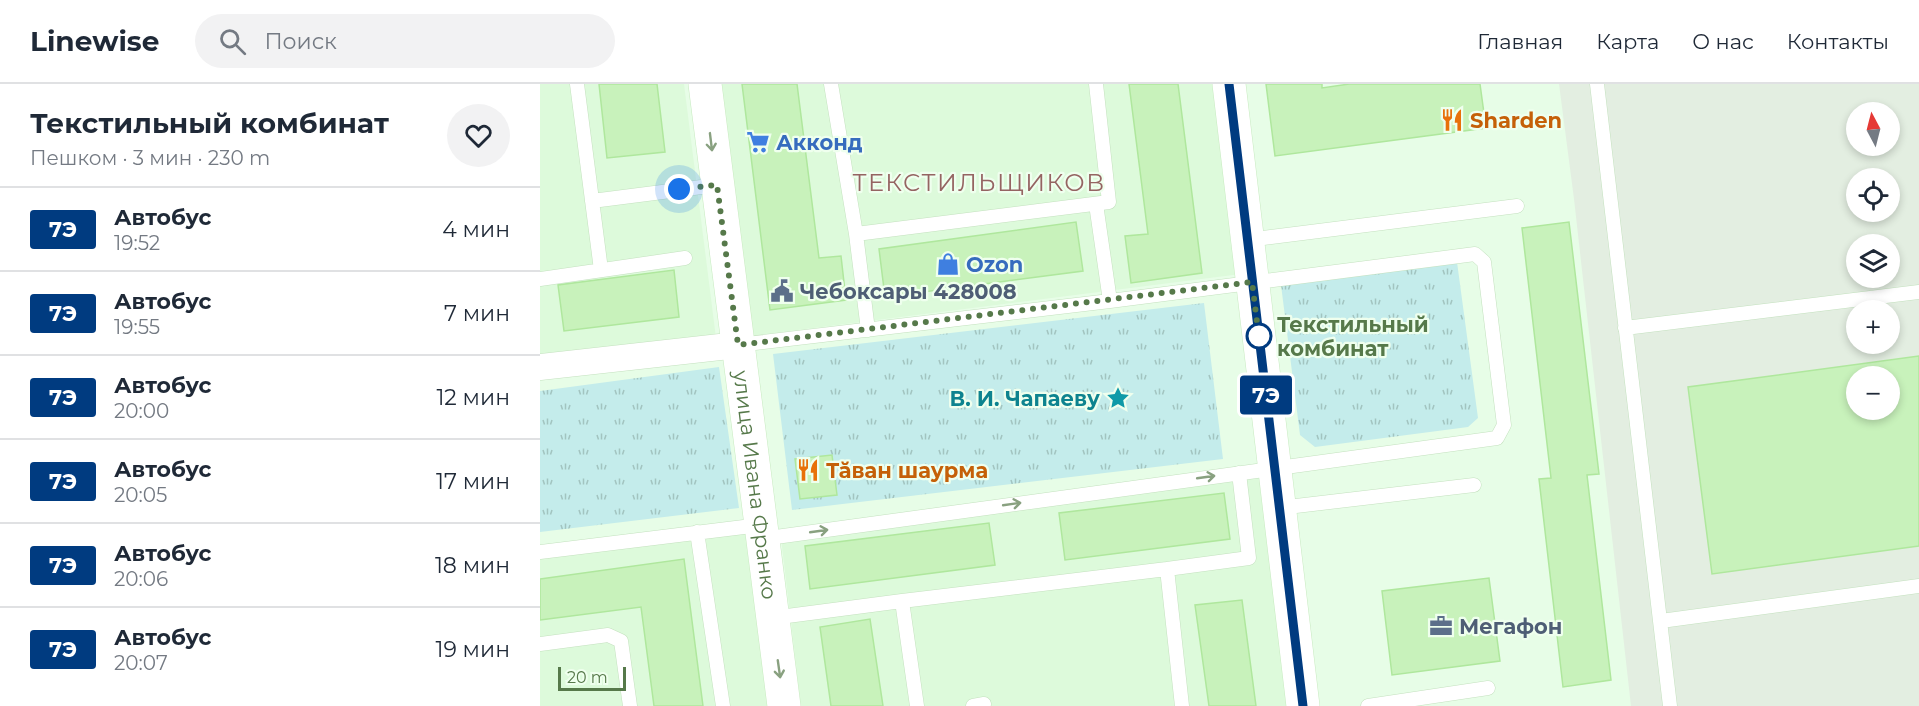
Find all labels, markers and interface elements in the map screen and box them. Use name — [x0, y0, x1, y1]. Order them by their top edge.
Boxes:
search box — [195, 14, 615, 68]
text: Linewise — [30, 24, 159, 58]
icon: search — [216, 25, 249, 58]
text: Поиск — [264, 28, 337, 55]
text: Главная — [1477, 29, 1563, 54]
text: Карта — [1596, 29, 1659, 54]
text: О нас — [1692, 29, 1754, 54]
text: Контакты — [1787, 29, 1889, 54]
north arrow — [1846, 102, 1900, 156]
map controls — [1846, 102, 1900, 420]
button: heart — [447, 104, 510, 167]
text: Текстильный комбинат — [30, 106, 389, 140]
restaurant icon: Sharden — [1439, 107, 1465, 133]
place label: Sharden — [1470, 108, 1562, 133]
supermarket icon: Акконд — [745, 129, 771, 155]
place label: Акконд — [776, 130, 863, 155]
one-way arrow — [706, 132, 717, 152]
text: Пешком · 3 мин · 230 m — [30, 146, 270, 170]
district label: ТЕКСТИЛЬЩИКОВ — [852, 168, 1106, 197]
button: locate — [1846, 168, 1900, 222]
your location — [664, 174, 694, 204]
text: Автобус — [114, 204, 212, 231]
text: 4 мин — [442, 216, 510, 243]
text: 7Э — [49, 217, 77, 242]
text: 19:52 — [114, 231, 160, 255]
button: layers — [1846, 234, 1900, 288]
shop icon: Ozon — [935, 251, 961, 277]
place label: Ozon — [966, 252, 1023, 277]
public building icon: Чебоксары 428008 — [769, 278, 795, 304]
place label: Чебоксары 428008 — [800, 279, 1017, 304]
text: Автобус — [114, 288, 212, 315]
text: 7 мин — [444, 300, 510, 327]
button: + — [1846, 300, 1900, 354]
text: 7Э — [49, 301, 77, 326]
place label: Текстильный комбинат — [1277, 312, 1429, 361]
text: 19:55 — [114, 315, 160, 339]
marker: Текстильный комбинат — [1246, 323, 1272, 349]
button: − — [1846, 366, 1900, 420]
street label: улица Ивана Франко — [729, 368, 783, 601]
text: Автобус — [114, 372, 212, 399]
line badge: 7Э — [1239, 376, 1293, 414]
text: 7Э — [1252, 383, 1280, 408]
text: 12 мин — [436, 384, 510, 411]
text: 7Э — [49, 385, 77, 410]
place icon: В. И. Чапаеву — [1105, 385, 1131, 411]
place label: В. И. Чапаеву — [950, 386, 1100, 411]
text: 20:00 — [114, 399, 169, 423]
text: Автобус — [114, 456, 212, 483]
restaurant icon: Тӑван шаурма — [795, 457, 821, 483]
place label: Тӑван шаурма — [826, 458, 988, 483]
text: 17 мин — [436, 468, 510, 495]
text: 7Э — [49, 469, 77, 494]
one-way arrow — [1195, 472, 1215, 483]
text: 20:05 — [114, 483, 167, 507]
one-way arrow — [1002, 498, 1022, 509]
one-way arrow — [809, 525, 829, 536]
text: Автобус — [114, 540, 212, 567]
text: 18 мин — [435, 552, 510, 579]
text: 7Э — [49, 553, 77, 578]
text: 20:06 — [114, 567, 168, 591]
office icon: Мегафон — [1428, 613, 1454, 639]
place label: Мегафон — [1459, 614, 1562, 639]
text: Автобус — [114, 624, 212, 651]
text: 19 мин — [436, 636, 510, 663]
text: 7Э — [49, 637, 77, 662]
text: 20:07 — [114, 651, 168, 675]
one-way arrow — [773, 658, 784, 678]
scale bar — [558, 664, 626, 692]
text: 20 m — [567, 668, 608, 687]

